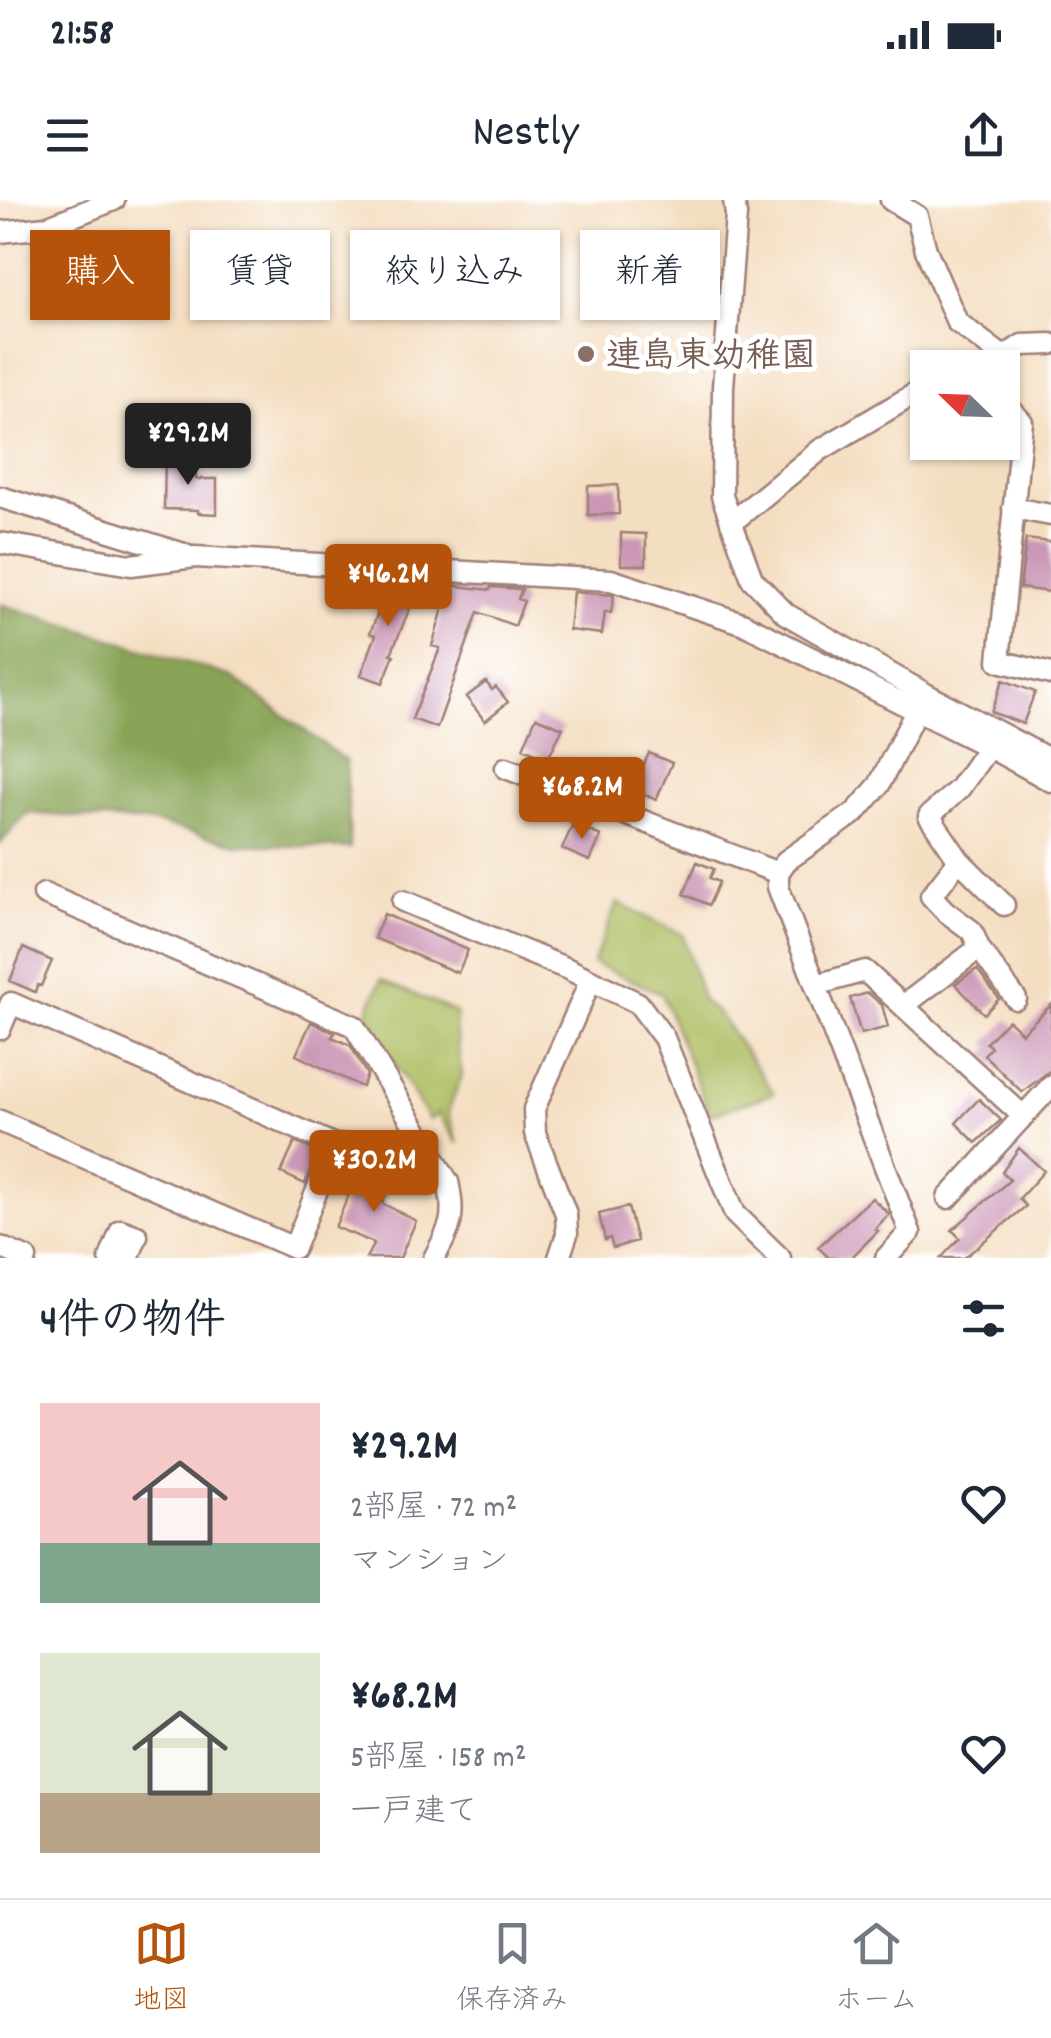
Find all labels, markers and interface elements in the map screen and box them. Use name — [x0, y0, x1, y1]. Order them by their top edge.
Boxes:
text: 21:58 — [50, 8, 114, 63]
text: Nestly — [472, 103, 579, 167]
icon: menu — [40, 108, 95, 163]
icon: share — [956, 108, 1011, 163]
chip: 購入 — [30, 230, 170, 320]
chip: 賃貸 — [190, 230, 330, 320]
chip: 絞り込み — [350, 230, 560, 320]
chip: 新着 — [580, 230, 720, 320]
place label: 連島東幼稚園 — [606, 334, 816, 384]
marker: 連島東幼稚園 — [575, 343, 597, 365]
north arrow — [910, 350, 1020, 460]
map controls — [910, 350, 1020, 460]
pin: ¥29.2M — [107, 403, 269, 488]
text: ¥29.2M — [147, 412, 229, 458]
pin: ¥46.2M — [307, 544, 469, 629]
text: ¥46.2M — [347, 553, 429, 599]
pin: ¥68.2M — [501, 757, 663, 842]
text: ¥68.2M — [541, 766, 623, 812]
pin: ¥30.2M — [293, 1130, 455, 1215]
text: ¥30.2M — [331, 1139, 417, 1185]
icon: filters — [956, 1291, 1011, 1346]
text: 4件の物件 — [40, 1294, 225, 1354]
text: ¥29.2M — [350, 1419, 458, 1479]
icon: home — [120, 1443, 240, 1563]
icon: heart — [956, 1476, 1011, 1531]
text: 2部屋 · 72 m² — [350, 1487, 517, 1533]
text: マンション — [350, 1541, 509, 1587]
text: ¥68.2M — [350, 1669, 458, 1729]
icon: home — [120, 1693, 240, 1813]
icon: heart — [956, 1726, 1011, 1781]
text: 5部屋 · 158 m² — [350, 1737, 526, 1783]
text: 一戸建て — [350, 1791, 478, 1837]
tab: 地図 — [133, 1916, 189, 2023]
tab: 保存済み — [456, 1916, 568, 2023]
tab: ホーム — [835, 1916, 918, 2023]

